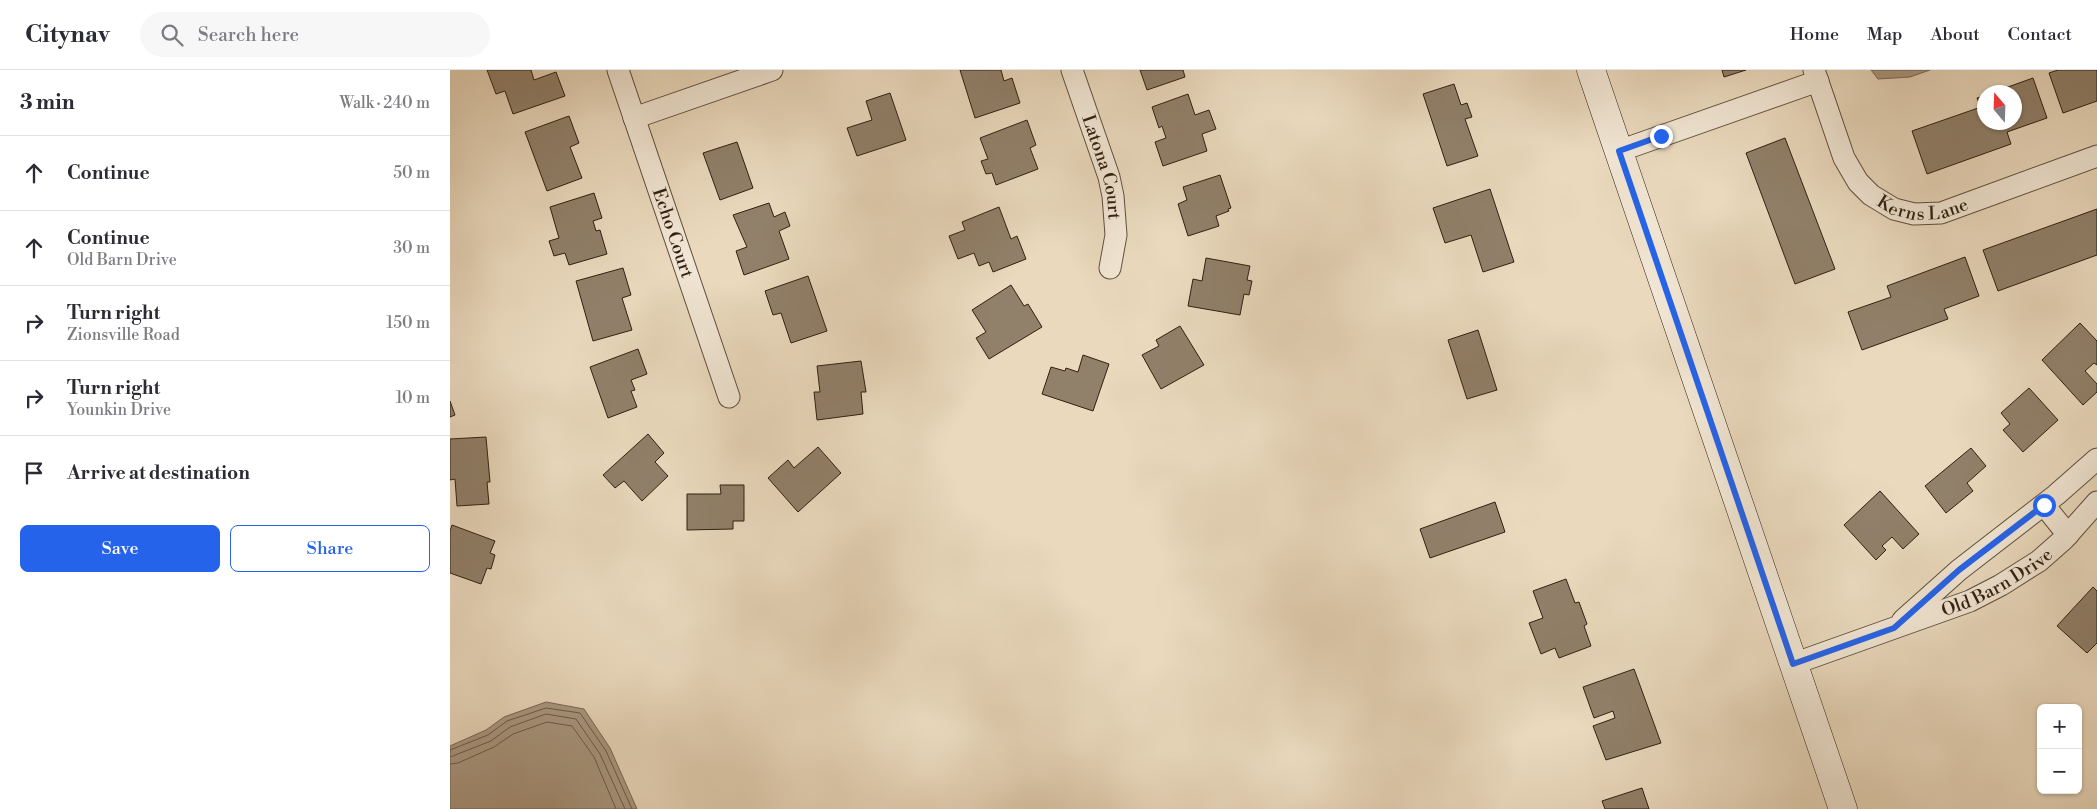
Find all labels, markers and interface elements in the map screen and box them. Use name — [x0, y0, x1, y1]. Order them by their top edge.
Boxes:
search box — [140, 12, 490, 57]
text: Citynav — [25, 20, 110, 50]
icon: search — [158, 21, 186, 49]
text: Search here — [198, 23, 299, 47]
text: Home — [1790, 23, 1839, 46]
text: Map — [1867, 23, 1903, 46]
text: About — [1931, 23, 1980, 46]
text: Contact — [2008, 23, 2072, 46]
north arrow — [1977, 85, 2022, 130]
text: 3 min — [20, 90, 75, 116]
text: Walk · 240 m — [339, 93, 430, 113]
street label: Latona Court — [1077, 111, 1126, 221]
route end — [1650, 125, 1673, 148]
icon: ahead — [20, 159, 48, 187]
text: Continue — [67, 161, 150, 185]
text: 50 m — [393, 163, 430, 183]
street label: Echo Court — [647, 185, 699, 281]
street label: Kerns Lane — [1873, 190, 1971, 226]
text: Continue — [67, 226, 150, 250]
icon: ahead — [20, 234, 48, 262]
text: 30 m — [393, 238, 430, 258]
text: Old Barn Drive — [67, 250, 177, 270]
text: Turn right — [67, 301, 160, 325]
icon: right — [20, 309, 48, 337]
text: 150 m — [386, 313, 430, 333]
text: Zionsville Road — [67, 325, 180, 345]
text: Turn right — [67, 376, 160, 400]
icon: right — [20, 384, 48, 412]
text: 10 m — [396, 388, 430, 408]
text: Younkin Drive — [67, 400, 171, 420]
icon: arrive — [20, 459, 48, 487]
text: Arrive at destination — [67, 461, 250, 485]
route start — [2033, 494, 2056, 517]
button: Save — [20, 525, 220, 572]
button: Share — [230, 525, 430, 572]
street label: Old Barn Drive — [1938, 543, 2057, 622]
map controls — [2037, 704, 2082, 794]
button: + — [2037, 704, 2082, 749]
button: − — [2037, 749, 2082, 794]

